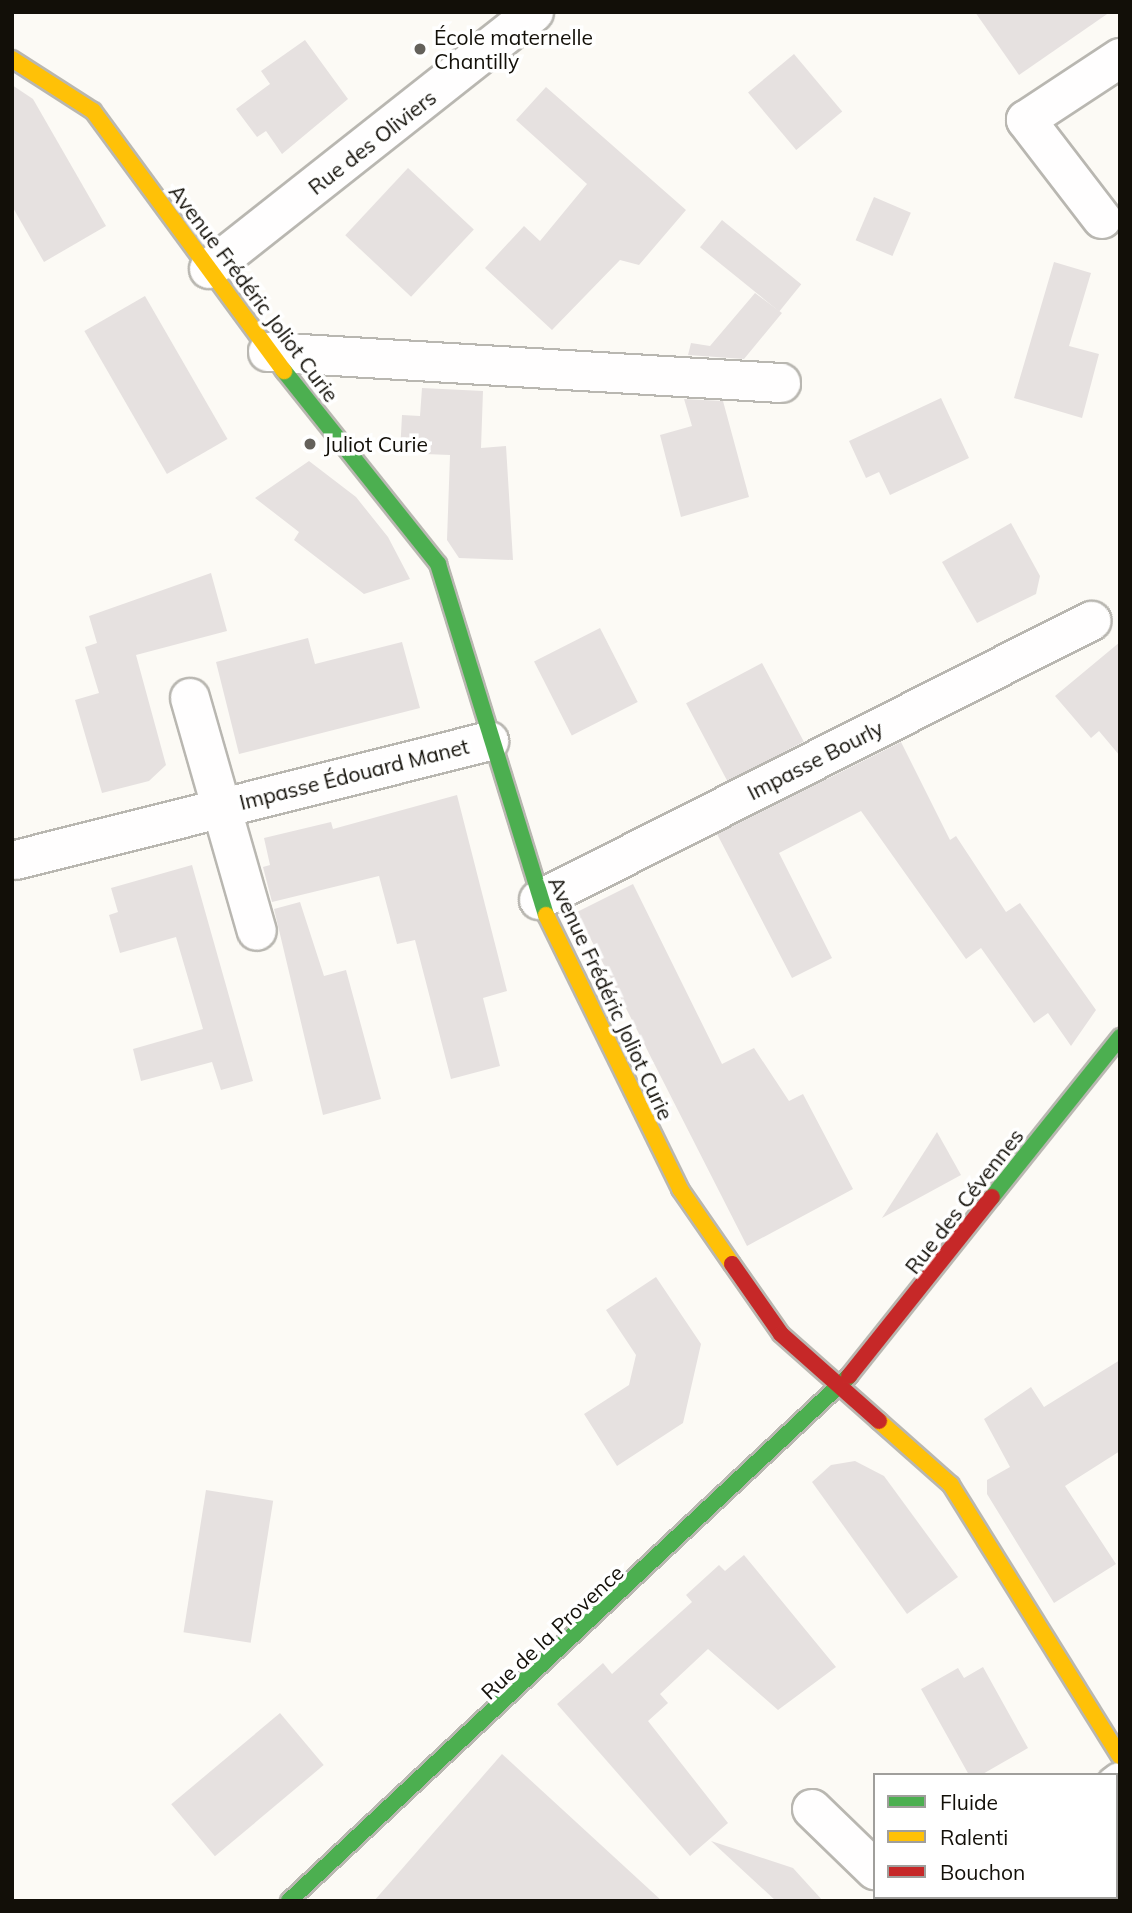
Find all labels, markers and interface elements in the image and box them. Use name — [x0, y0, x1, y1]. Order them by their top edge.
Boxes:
place label: École maternelle Chantilly — [434, 24, 593, 74]
marker: École maternelle Chantilly — [412, 41, 428, 57]
street label: Rue des Oliviers — [303, 84, 441, 200]
street label: Avenue Frédéric Joliot Curie — [164, 179, 344, 407]
place label: Juliot Curie — [324, 431, 428, 457]
marker: Juliot Curie — [302, 436, 318, 452]
street label: Impasse Bourly — [743, 715, 887, 805]
street label: Impasse Édouard Manet — [237, 733, 471, 815]
street label: Avenue Frédéric Joliot Curie — [543, 872, 679, 1124]
street label: Rue des Cévennes — [900, 1123, 1028, 1279]
street label: Rue de la Provence — [476, 1560, 628, 1704]
legend — [873, 1773, 1118, 1899]
text: Fluide — [940, 1789, 998, 1815]
text: Ralenti — [940, 1824, 1008, 1850]
text: Bouchon — [940, 1859, 1025, 1885]

